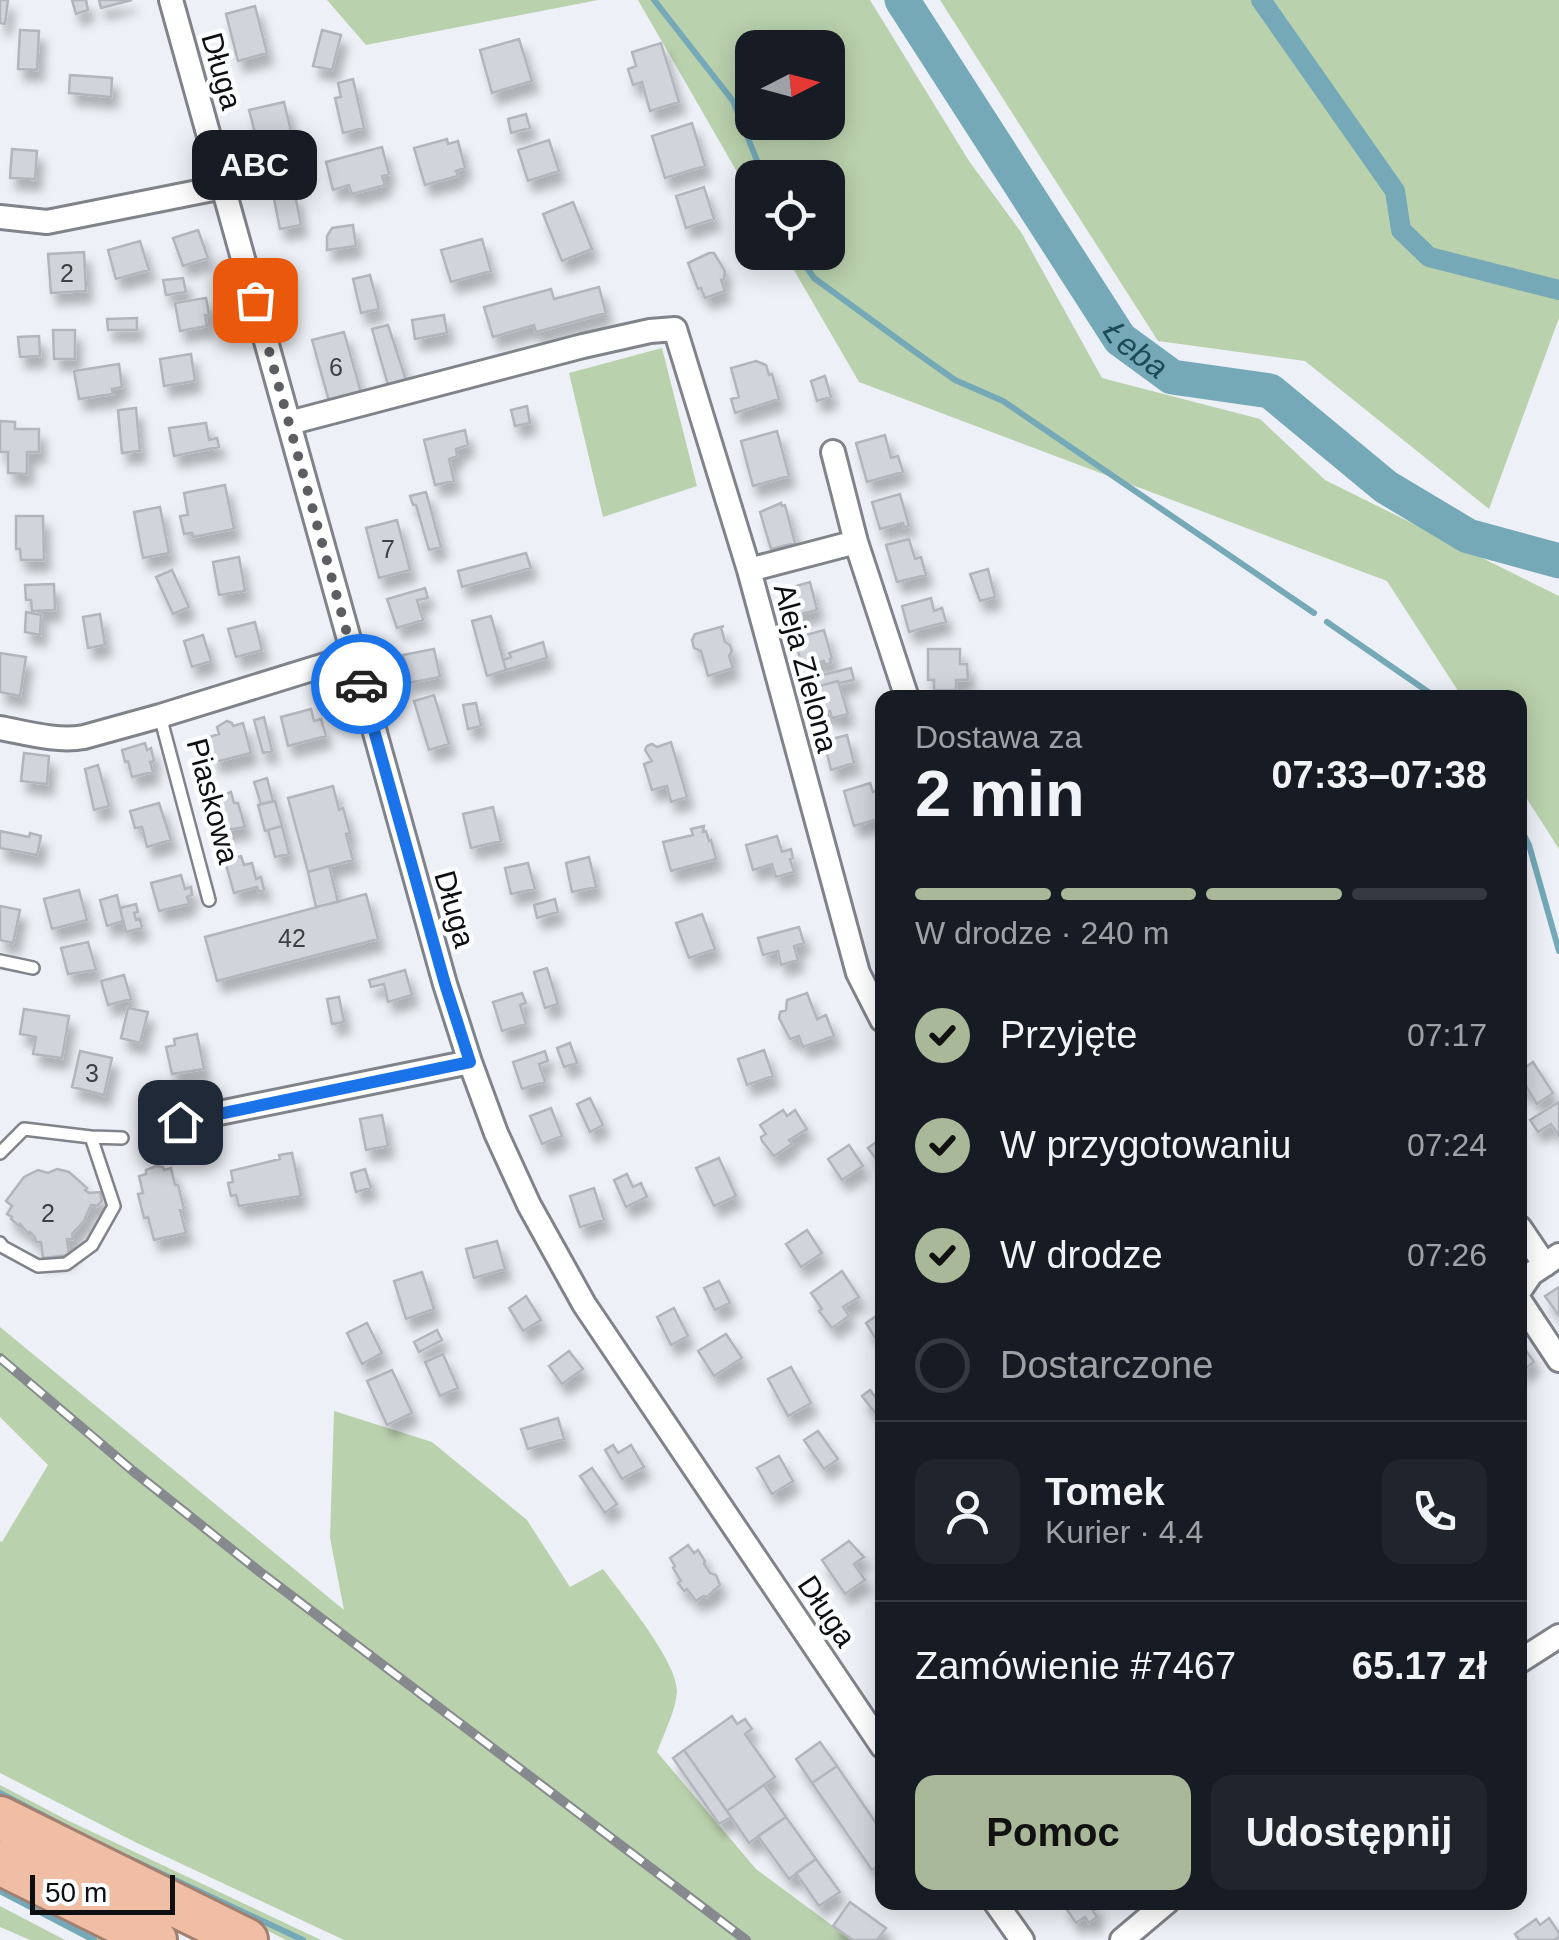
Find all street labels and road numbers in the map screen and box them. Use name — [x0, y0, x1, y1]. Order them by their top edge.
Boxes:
street label: Długa — [195, 29, 249, 114]
street label: Aleja Zielona — [768, 580, 844, 756]
street label: Piaskowa — [180, 735, 246, 868]
street label: Długa — [428, 867, 482, 952]
street label: Długa — [791, 1569, 863, 1653]

